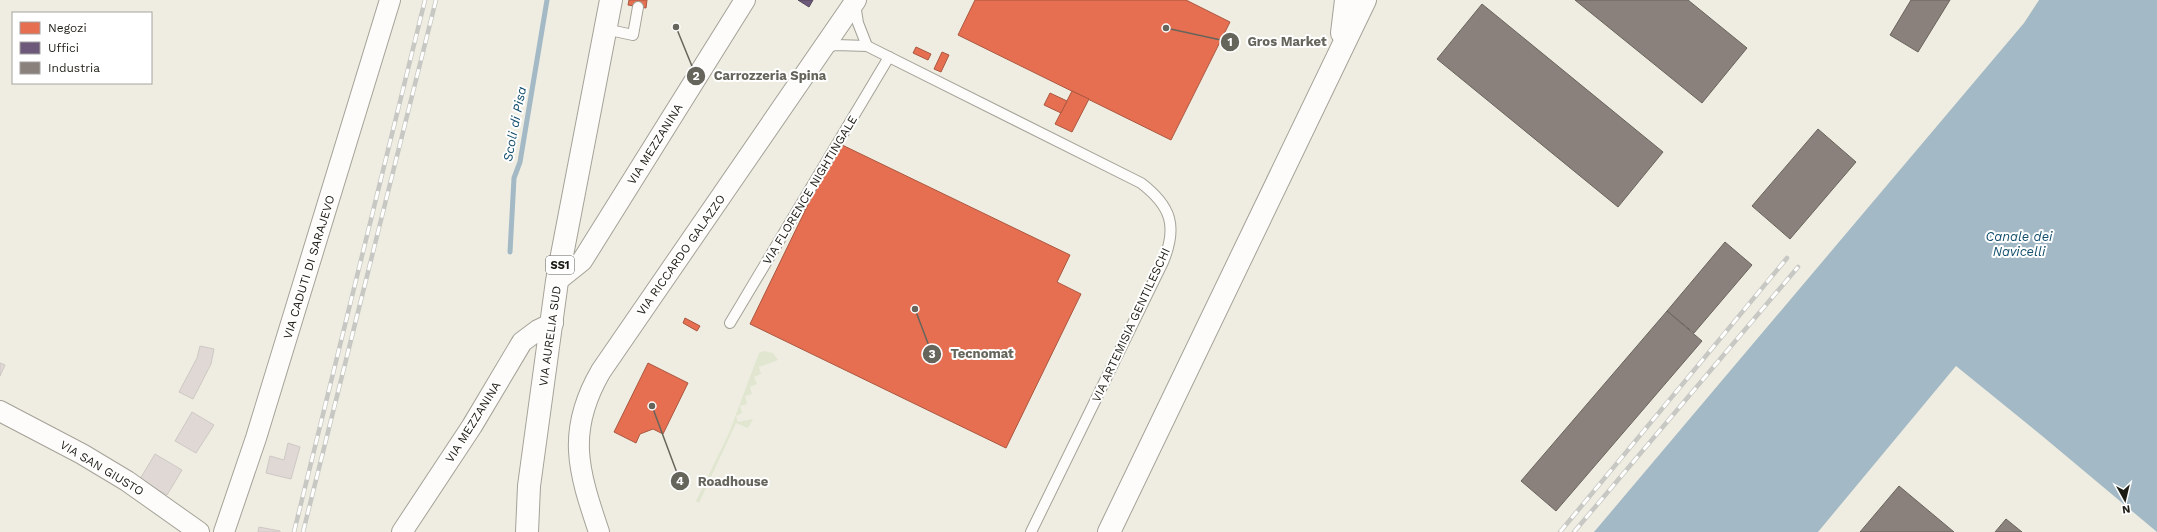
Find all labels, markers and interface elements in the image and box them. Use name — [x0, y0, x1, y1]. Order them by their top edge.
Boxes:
legend — [12, 12, 152, 84]
text: Negozi — [48, 21, 87, 35]
callout: Gros Market — [1220, 29, 1335, 54]
text: Gros Market — [1247, 34, 1327, 49]
text: 1 — [1227, 35, 1233, 49]
text: Uffici — [48, 41, 79, 55]
text: Industria — [48, 61, 100, 75]
callout: Carrozzeria Spina — [686, 63, 834, 88]
text: Carrozzeria Spina — [714, 68, 827, 83]
text: 2 — [692, 69, 700, 83]
water label: Scoli di Pisa — [500, 85, 529, 163]
street label: VIA MEZZANINA — [624, 101, 686, 187]
street label: VIA FLORENCE NIGHTINGALE — [760, 113, 860, 267]
street label: VIA RICCARDO GALAZZO — [634, 192, 728, 318]
street label: VIA CADUTI DI SARAJEVO — [280, 193, 338, 341]
water label: Canale dei Navicelli — [1986, 229, 2053, 259]
street label: VIA ARTEMISIA GENTILESCHI — [1089, 246, 1173, 404]
road number: SS1 — [546, 256, 574, 274]
street label: VIA AURELIA SUD — [536, 285, 564, 387]
callout: Tecnomat — [922, 341, 1022, 366]
text: Tecnomat — [950, 346, 1014, 361]
text: 3 — [928, 347, 936, 361]
street label: VIA MEZZANINA — [442, 379, 504, 465]
street label: VIA SAN GIUSTO — [58, 437, 146, 499]
callout: Roadhouse — [670, 469, 777, 494]
text: 4 — [676, 474, 684, 488]
text: Roadhouse — [698, 474, 769, 489]
north arrow — [2105, 480, 2145, 520]
text: N — [2121, 502, 2131, 516]

